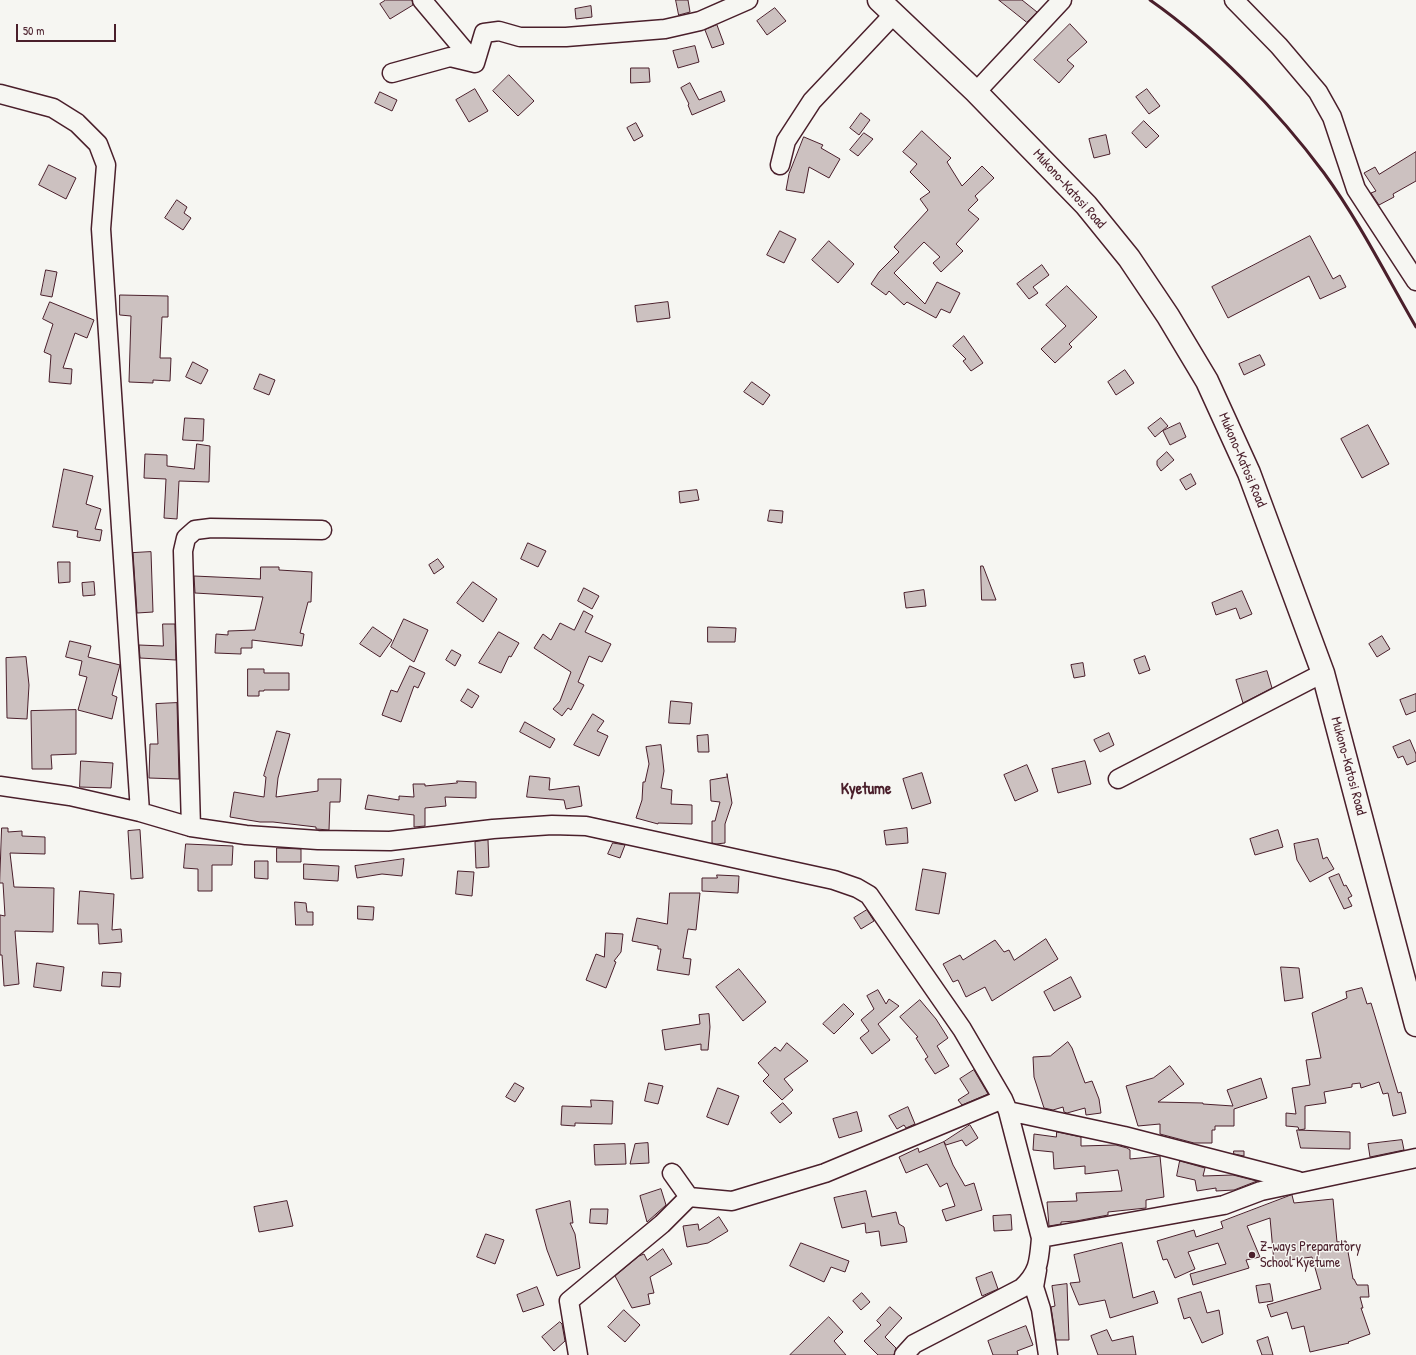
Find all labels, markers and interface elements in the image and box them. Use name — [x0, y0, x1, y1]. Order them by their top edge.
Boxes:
scale bar — [18, 16, 118, 42]
text: 50 m — [23, 22, 44, 39]
street label: Mukono-Katosi Road — [1029, 146, 1109, 232]
street label: Mukono-Katosi Road — [1215, 410, 1269, 510]
street label: Mukono-Katosi Road — [1327, 715, 1369, 817]
district label: Kyetume — [841, 780, 891, 800]
place label: Z-ways Preparatory School Kyetume — [1260, 1239, 1361, 1272]
marker: Z-ways Preparatory School Kyetume — [1247, 1250, 1257, 1260]

